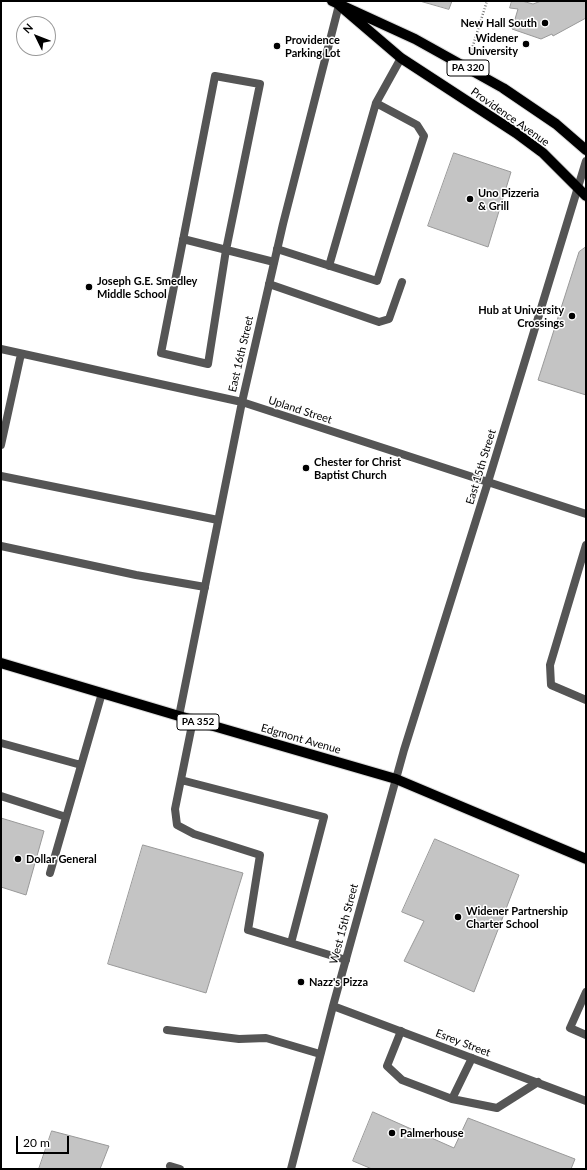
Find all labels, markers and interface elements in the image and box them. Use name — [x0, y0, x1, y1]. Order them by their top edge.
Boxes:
north arrow — [16, 16, 56, 56]
place label: New Hall South — [461, 16, 537, 30]
marker: New Hall South — [540, 18, 550, 28]
text: N — [20, 21, 35, 36]
place label: Widener University — [468, 31, 518, 57]
place label: Providence Parking Lot — [285, 33, 340, 59]
marker: Widener University — [521, 39, 531, 49]
marker: Providence Parking Lot — [272, 41, 282, 51]
road number: PA 320 — [447, 60, 489, 76]
street label: Providence Avenue — [468, 85, 552, 149]
place label: Uno Pizzeria & Grill — [478, 186, 539, 212]
marker: Uno Pizzeria & Grill — [465, 194, 475, 204]
place label: Joseph G.E. Smedley Middle School — [97, 274, 197, 300]
marker: Joseph G.E. Smedley Middle School — [84, 282, 94, 292]
place label: Hub at University Crossings — [478, 303, 564, 329]
marker: Hub at University Crossings — [567, 311, 577, 321]
street label: East 16th Street — [226, 315, 256, 393]
street label: Upland Street — [266, 393, 334, 427]
street label: East 15th Street — [463, 428, 499, 506]
place label: Chester for Christ Baptist Church — [314, 455, 401, 481]
marker: Chester for Christ Baptist Church — [301, 463, 311, 473]
road number: PA 352 — [177, 714, 219, 730]
street label: Edgmont Avenue — [260, 721, 342, 757]
place label: Dollar General — [26, 852, 97, 866]
marker: Dollar General — [13, 854, 23, 864]
street label: West 15th Street — [327, 882, 361, 966]
place label: Widener Partnership Charter School — [466, 904, 568, 930]
marker: Widener Partnership Charter School — [453, 912, 463, 922]
place label: Nazz's Pizza — [309, 975, 368, 989]
marker: Nazz's Pizza — [296, 977, 306, 987]
street label: Esrey Street — [434, 1026, 492, 1060]
place label: Palmerhouse — [400, 1126, 464, 1140]
scale bar — [18, 1128, 71, 1154]
marker: Palmerhouse — [387, 1128, 397, 1138]
text: 20 m — [23, 1135, 50, 1150]

